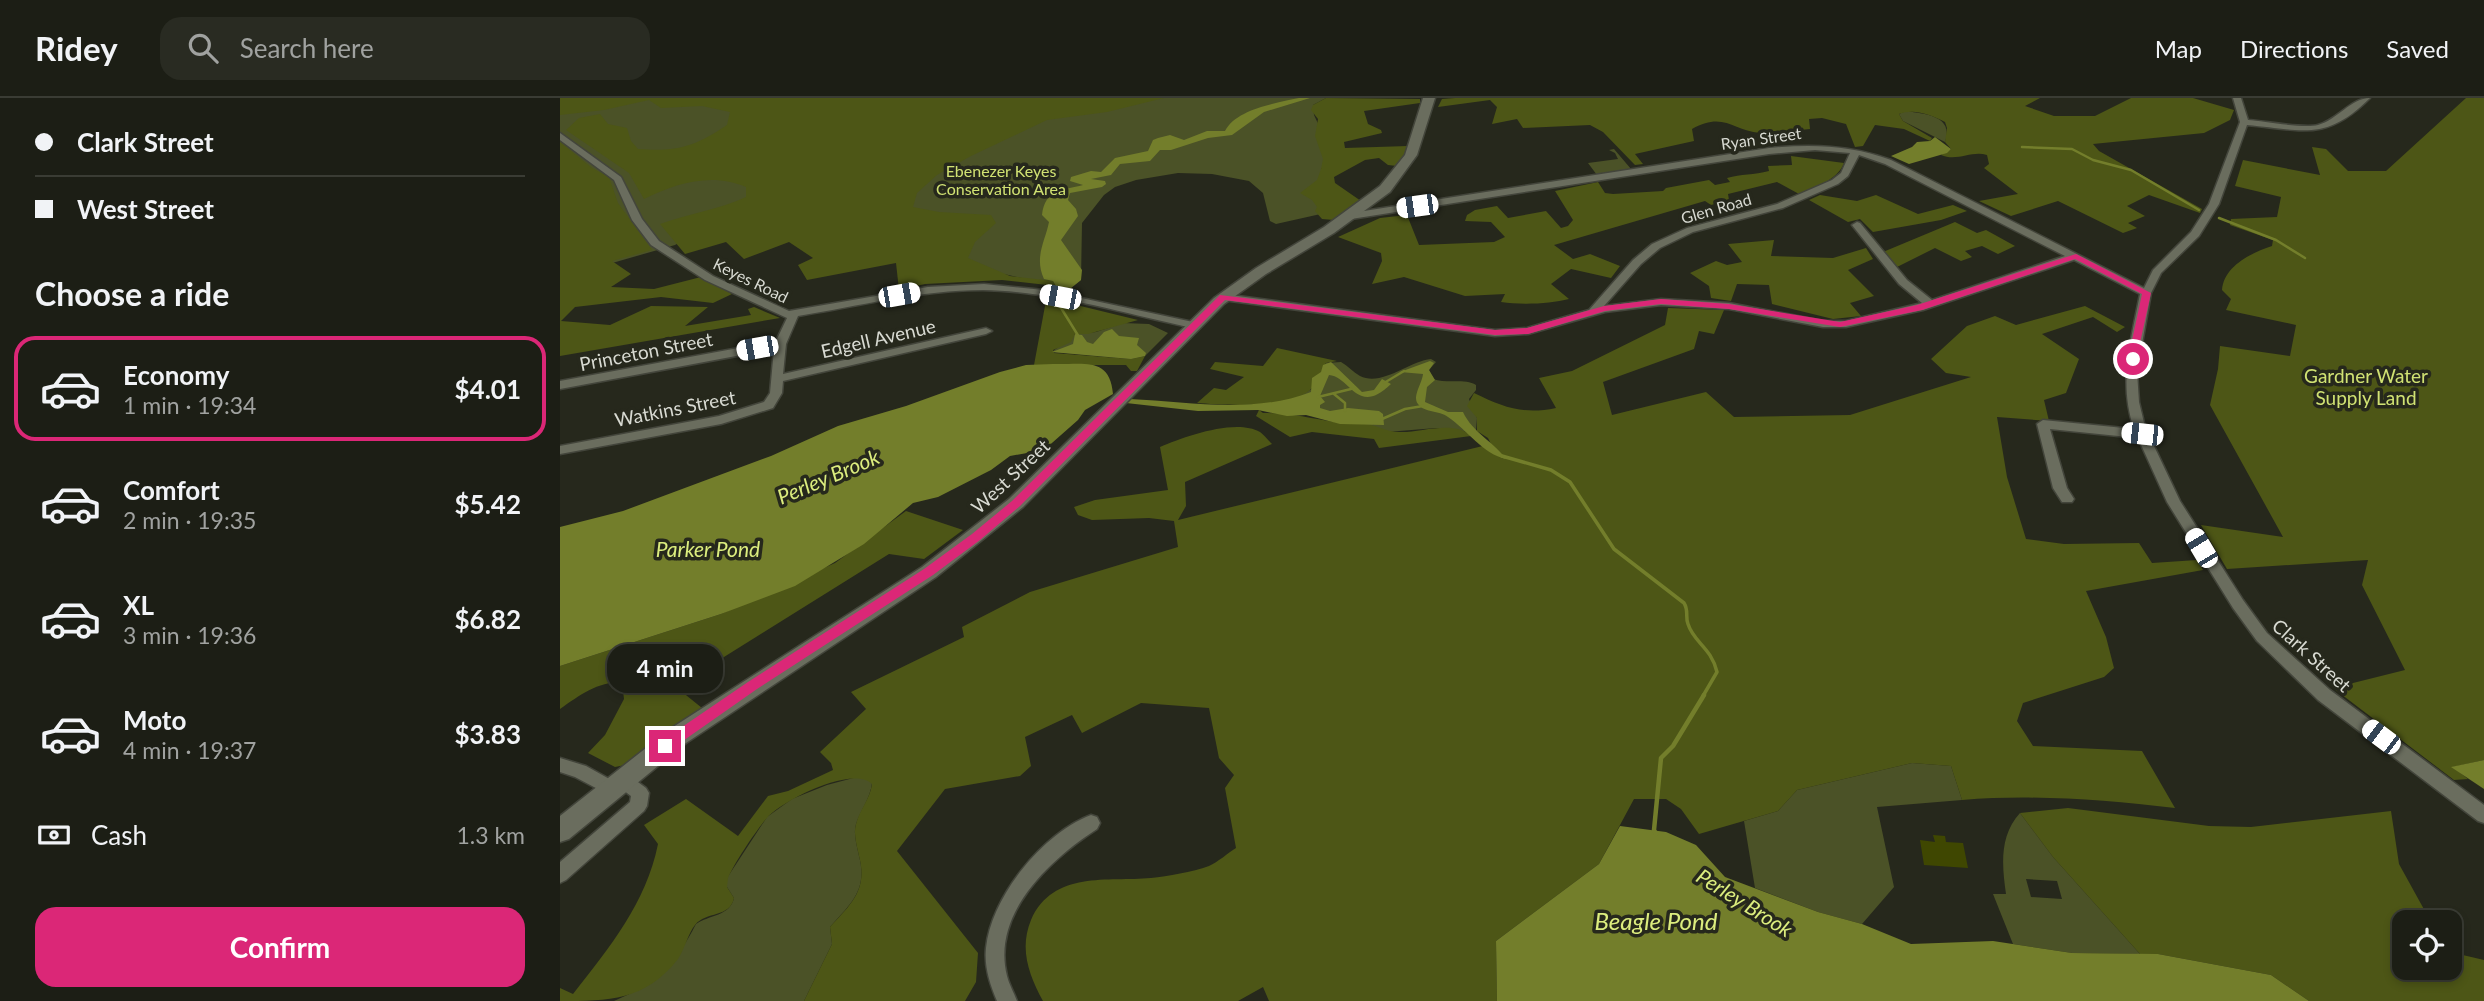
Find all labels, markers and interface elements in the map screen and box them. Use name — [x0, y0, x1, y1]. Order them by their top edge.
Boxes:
search box — [160, 17, 650, 80]
text: Ridey — [35, 28, 118, 68]
icon: search — [184, 29, 222, 67]
text: Search here — [240, 32, 374, 64]
text: Map — [2155, 34, 2202, 63]
text: Directions — [2240, 34, 2348, 63]
text: Saved — [2386, 34, 2449, 63]
street label: Ryan Street — [1720, 123, 1803, 153]
text: Clark Street — [77, 126, 214, 158]
park label: Ebenezer Keyes Conservation Area — [936, 161, 1066, 198]
street label: Glen Road — [1679, 189, 1753, 227]
text: West Street — [77, 193, 214, 225]
car — [1395, 193, 1440, 219]
street label: Keyes Road — [710, 254, 792, 306]
text: Choose a ride — [35, 274, 229, 313]
car — [877, 281, 922, 309]
car — [1038, 283, 1083, 311]
street label: Edgell Avenue — [818, 314, 938, 362]
street label: Princeton Street — [577, 327, 715, 375]
car — [735, 334, 780, 362]
route start — [2117, 343, 2149, 375]
icon: car — [39, 357, 102, 420]
text: Economy — [123, 359, 229, 391]
park label: Gardner Water Supply Land — [2304, 364, 2428, 409]
text: $4.01 — [455, 373, 521, 405]
street label: Watkins Street — [613, 385, 738, 431]
text: 1 min · 19:34 — [123, 391, 256, 419]
car — [2121, 421, 2164, 447]
street label: West Street — [966, 434, 1054, 518]
water label: Perley Brook — [773, 443, 884, 509]
icon: car — [39, 472, 102, 535]
text: Comfort — [123, 474, 220, 506]
text: $5.42 — [455, 488, 521, 520]
text: 2 min · 19:35 — [123, 506, 256, 534]
car — [2182, 525, 2221, 571]
water label: Parker Pond — [656, 536, 760, 561]
icon: car — [39, 587, 102, 650]
text: XL — [123, 589, 154, 621]
text: $6.82 — [455, 603, 521, 635]
street label: Clark Street — [2268, 614, 2356, 696]
text: 3 min · 19:36 — [123, 621, 256, 649]
callout: 4 min — [607, 644, 723, 694]
text: 4 min — [636, 654, 694, 682]
icon: car — [39, 702, 102, 765]
text: Moto — [123, 704, 186, 736]
car — [2358, 716, 2405, 758]
text: $3.83 — [455, 718, 521, 750]
route end — [649, 730, 681, 762]
text: 4 min · 19:37 — [123, 736, 256, 764]
icon: cash — [35, 816, 73, 854]
text: Cash — [91, 819, 147, 851]
text: 1.3 km — [456, 821, 525, 849]
water label: Perley Brook — [1692, 863, 1799, 942]
water label: Beagle Pond — [1595, 906, 1718, 935]
button: Confirm — [35, 907, 525, 987]
map controls — [2392, 910, 2462, 980]
button: locate — [2392, 910, 2462, 980]

